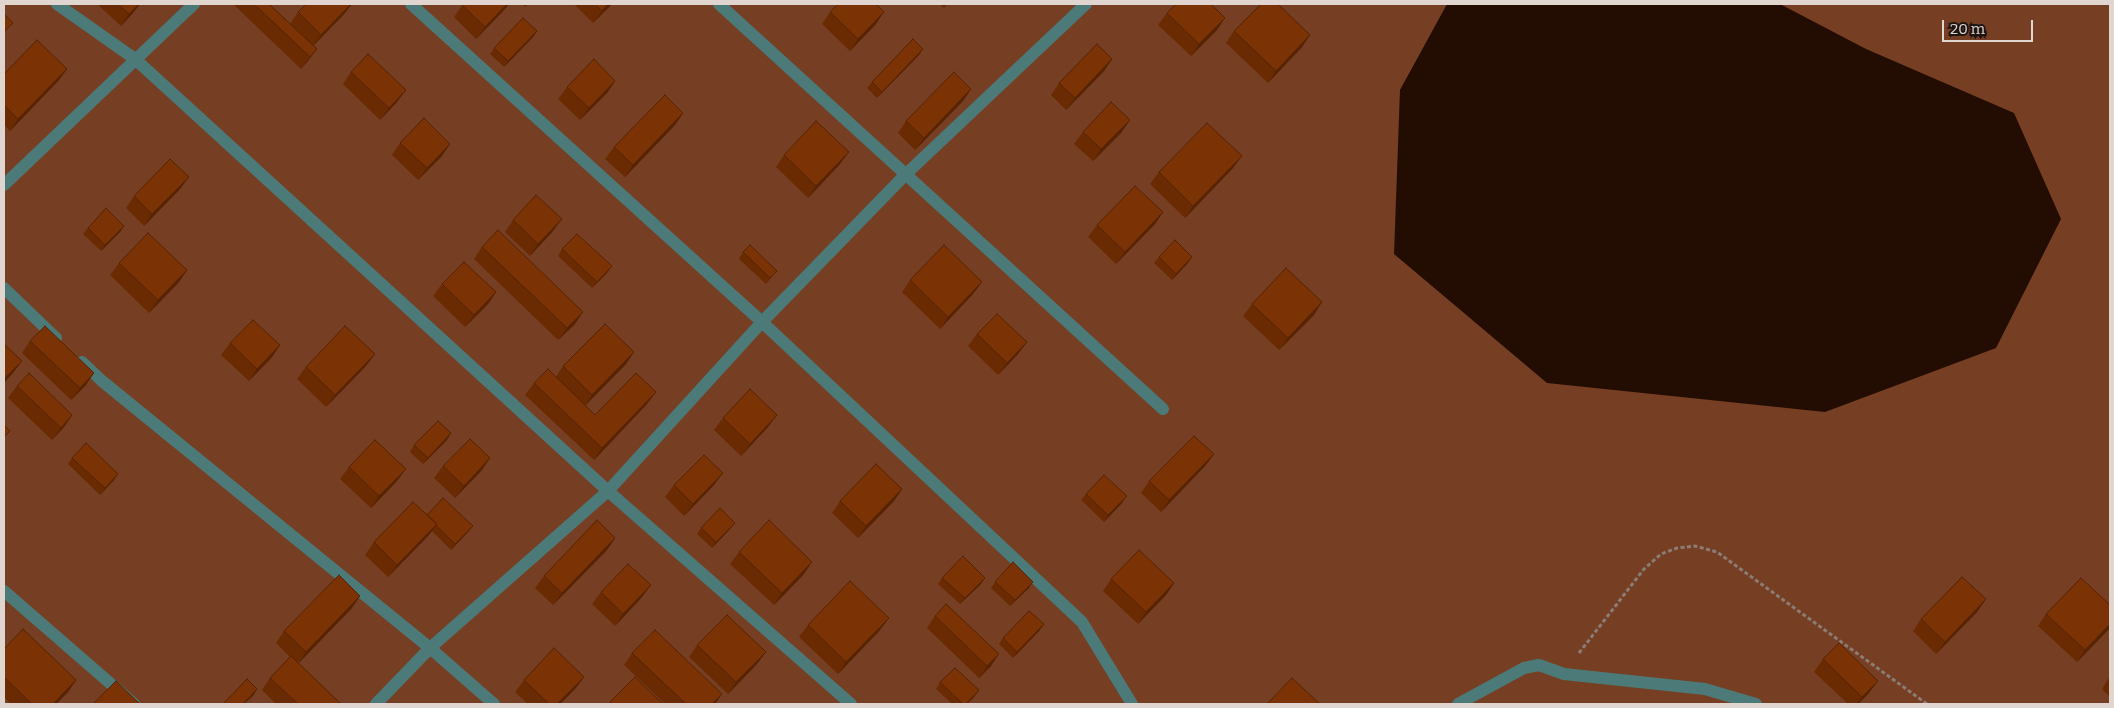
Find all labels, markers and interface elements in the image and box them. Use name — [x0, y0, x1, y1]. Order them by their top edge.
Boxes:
scale bar — [1944, 10, 2035, 42]
text: 20 m — [1950, 20, 1985, 38]

